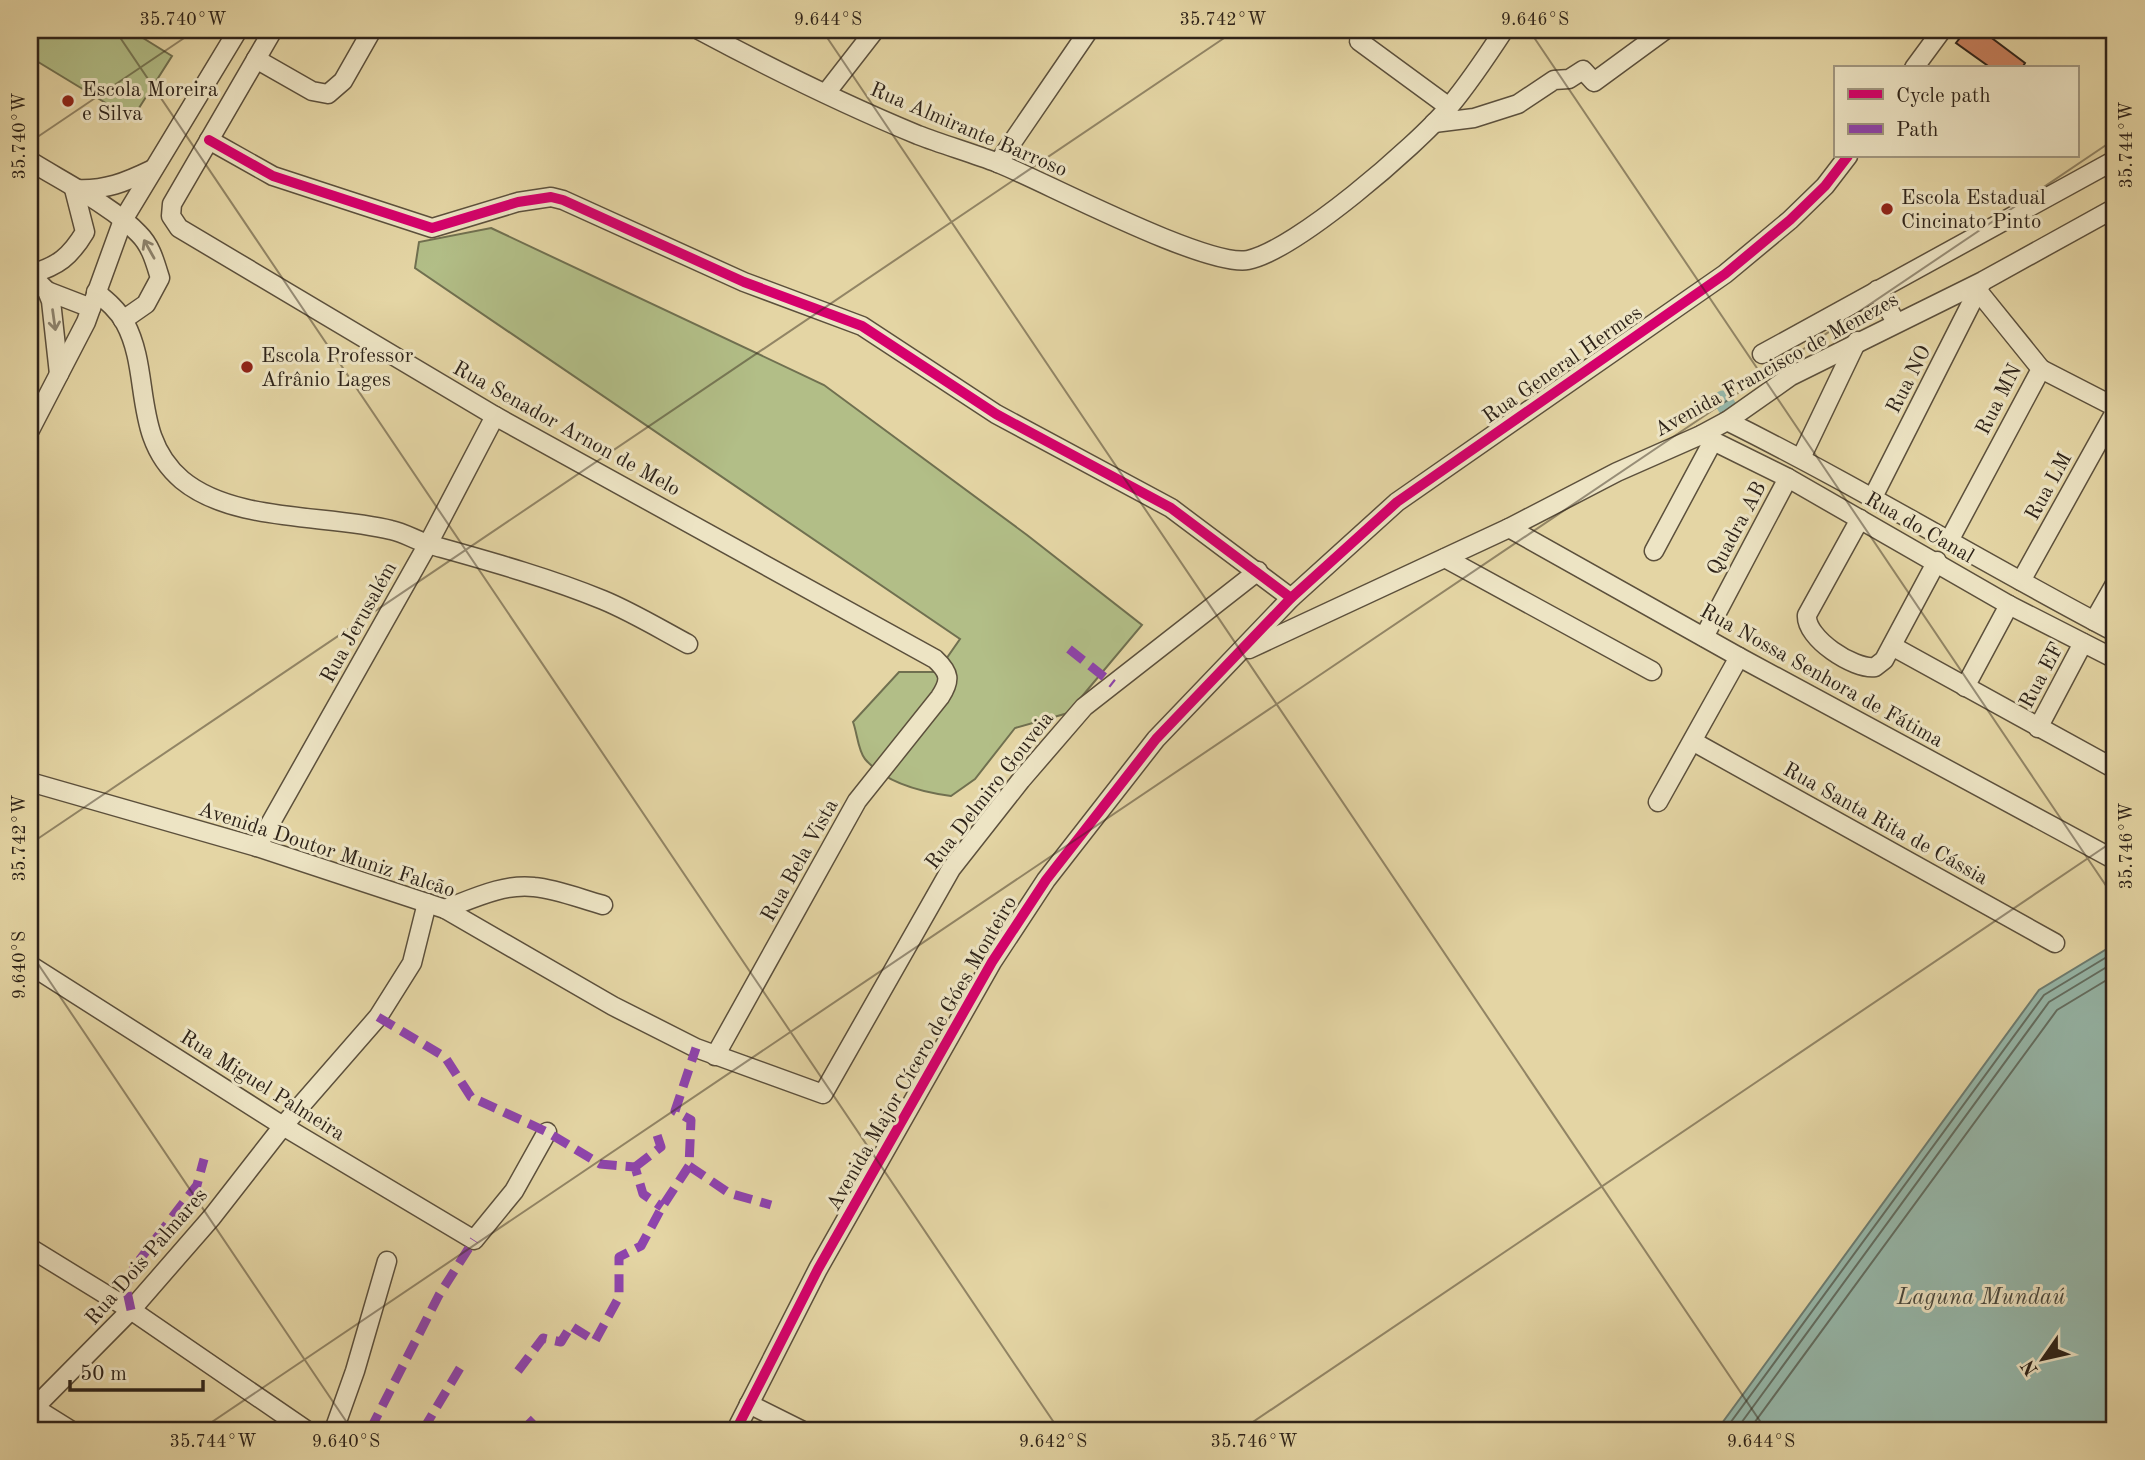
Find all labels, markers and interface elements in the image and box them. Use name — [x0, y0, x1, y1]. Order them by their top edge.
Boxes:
text: 35.740°W — [140, 11, 226, 29]
text: 9.644°S — [794, 11, 862, 29]
text: 35.742°W — [1180, 11, 1266, 29]
text: 9.646°S — [1501, 11, 1569, 29]
legend — [1834, 66, 2078, 158]
street label: Rua Almirante Barroso — [867, 79, 1070, 181]
place label: Escola Moreira e Silva — [82, 80, 218, 125]
text: Cycle path — [1896, 86, 1991, 107]
text: 35.740°W — [11, 93, 29, 179]
marker: Escola Moreira e Silva — [60, 93, 76, 109]
text: 35.744°W — [2118, 102, 2136, 188]
text: Path — [1896, 120, 1939, 141]
place label: Escola Estadual Cincinato Pinto — [1901, 188, 2046, 233]
marker: Escola Estadual Cincinato Pinto — [1879, 201, 1895, 217]
one-way arrow — [141, 239, 155, 260]
street label: Avenida Francisco de Menezes — [1651, 289, 1902, 441]
street label: Rua General Hermes — [1479, 302, 1646, 428]
one-way arrow — [48, 308, 61, 331]
street label: Rua NO — [1883, 342, 1935, 417]
place label: Escola Professor Afrânio Lages — [261, 346, 414, 391]
street label: Rua Senador Arnon de Melo — [449, 358, 683, 501]
marker: Escola Professor Afrânio Lages — [239, 359, 255, 375]
street label: Rua MN — [1973, 361, 2026, 438]
street label: Rua LM — [2022, 449, 2076, 524]
street label: Quadra AB — [1704, 478, 1771, 579]
street label: Rua do Canal — [1861, 489, 1977, 568]
street label: Rua Jerusalém — [317, 559, 401, 687]
street label: Rua Nossa Senhora de Fátima — [1696, 601, 1946, 752]
street label: Rua EF — [2016, 639, 2068, 712]
street label: Rua Delmiro Gouveia — [922, 708, 1058, 874]
street label: Rua Santa Rita de Cássia — [1779, 759, 1991, 889]
text: 35.742°W — [11, 795, 29, 881]
street label: Rua Bela Vista — [758, 796, 843, 925]
street label: Avenida Doutor Muniz Falcão — [195, 799, 458, 902]
text: 35.746°W — [2118, 803, 2136, 889]
street label: Avenida Major Cícero de Góes Monteiro — [823, 893, 1021, 1215]
text: 9.640°S — [11, 931, 29, 999]
street label: Rua Miguel Palmeira — [176, 1027, 348, 1146]
street label: Rua Dois Palmares — [82, 1185, 212, 1329]
water label: Laguna Mundaú — [1896, 1286, 2065, 1310]
north arrow — [2008, 1324, 2078, 1394]
scale bar — [70, 1348, 203, 1392]
text: N — [2019, 1355, 2043, 1378]
text: 50 m — [80, 1364, 127, 1385]
text: 35.744°W — [170, 1433, 256, 1451]
text: 9.640°S — [312, 1433, 380, 1451]
text: 9.642°S — [1019, 1433, 1087, 1451]
text: 35.746°W — [1211, 1433, 1297, 1451]
text: 9.644°S — [1727, 1433, 1795, 1451]

